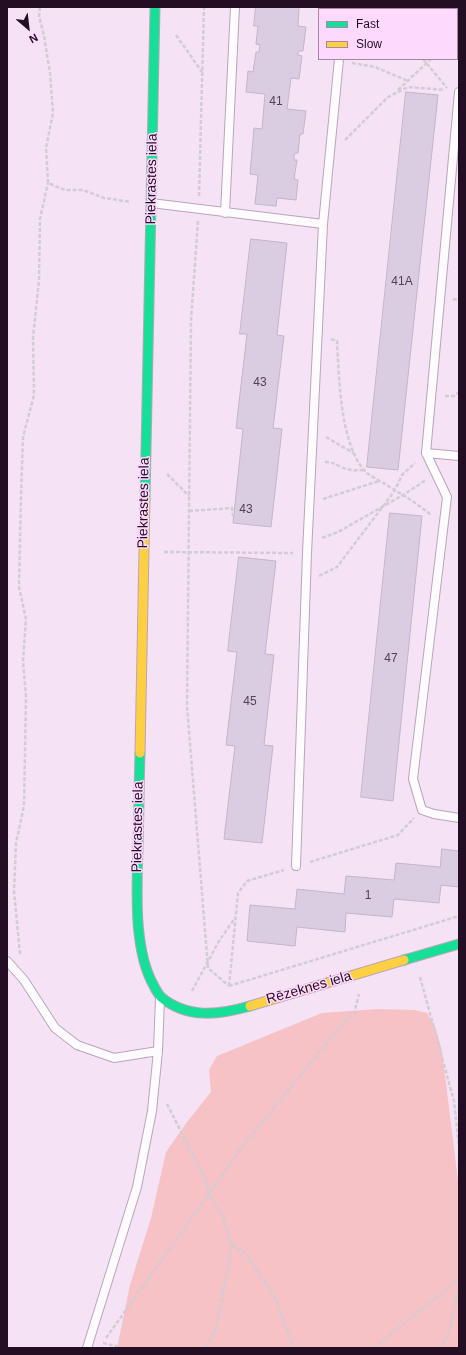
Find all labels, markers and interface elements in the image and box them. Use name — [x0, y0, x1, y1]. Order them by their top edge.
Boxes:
north arrow — [8, 8, 48, 48]
legend — [318, 8, 458, 60]
text: Fast — [356, 17, 379, 31]
text: N — [27, 31, 40, 46]
text: Slow — [356, 37, 382, 51]
house number: 41 — [269, 95, 283, 109]
street label: Piekrastes iela — [143, 133, 161, 225]
house number: 41A — [391, 275, 413, 289]
house number: 43 — [253, 376, 267, 390]
street label: Piekrastes iela — [135, 457, 153, 549]
house number: 43 — [239, 503, 253, 517]
house number: 47 — [384, 652, 398, 666]
house number: 45 — [243, 695, 257, 709]
street label: Piekrastes iela — [129, 781, 147, 873]
house number: 1 — [365, 889, 371, 903]
street label: Rēzeknes iela — [264, 968, 354, 1008]

